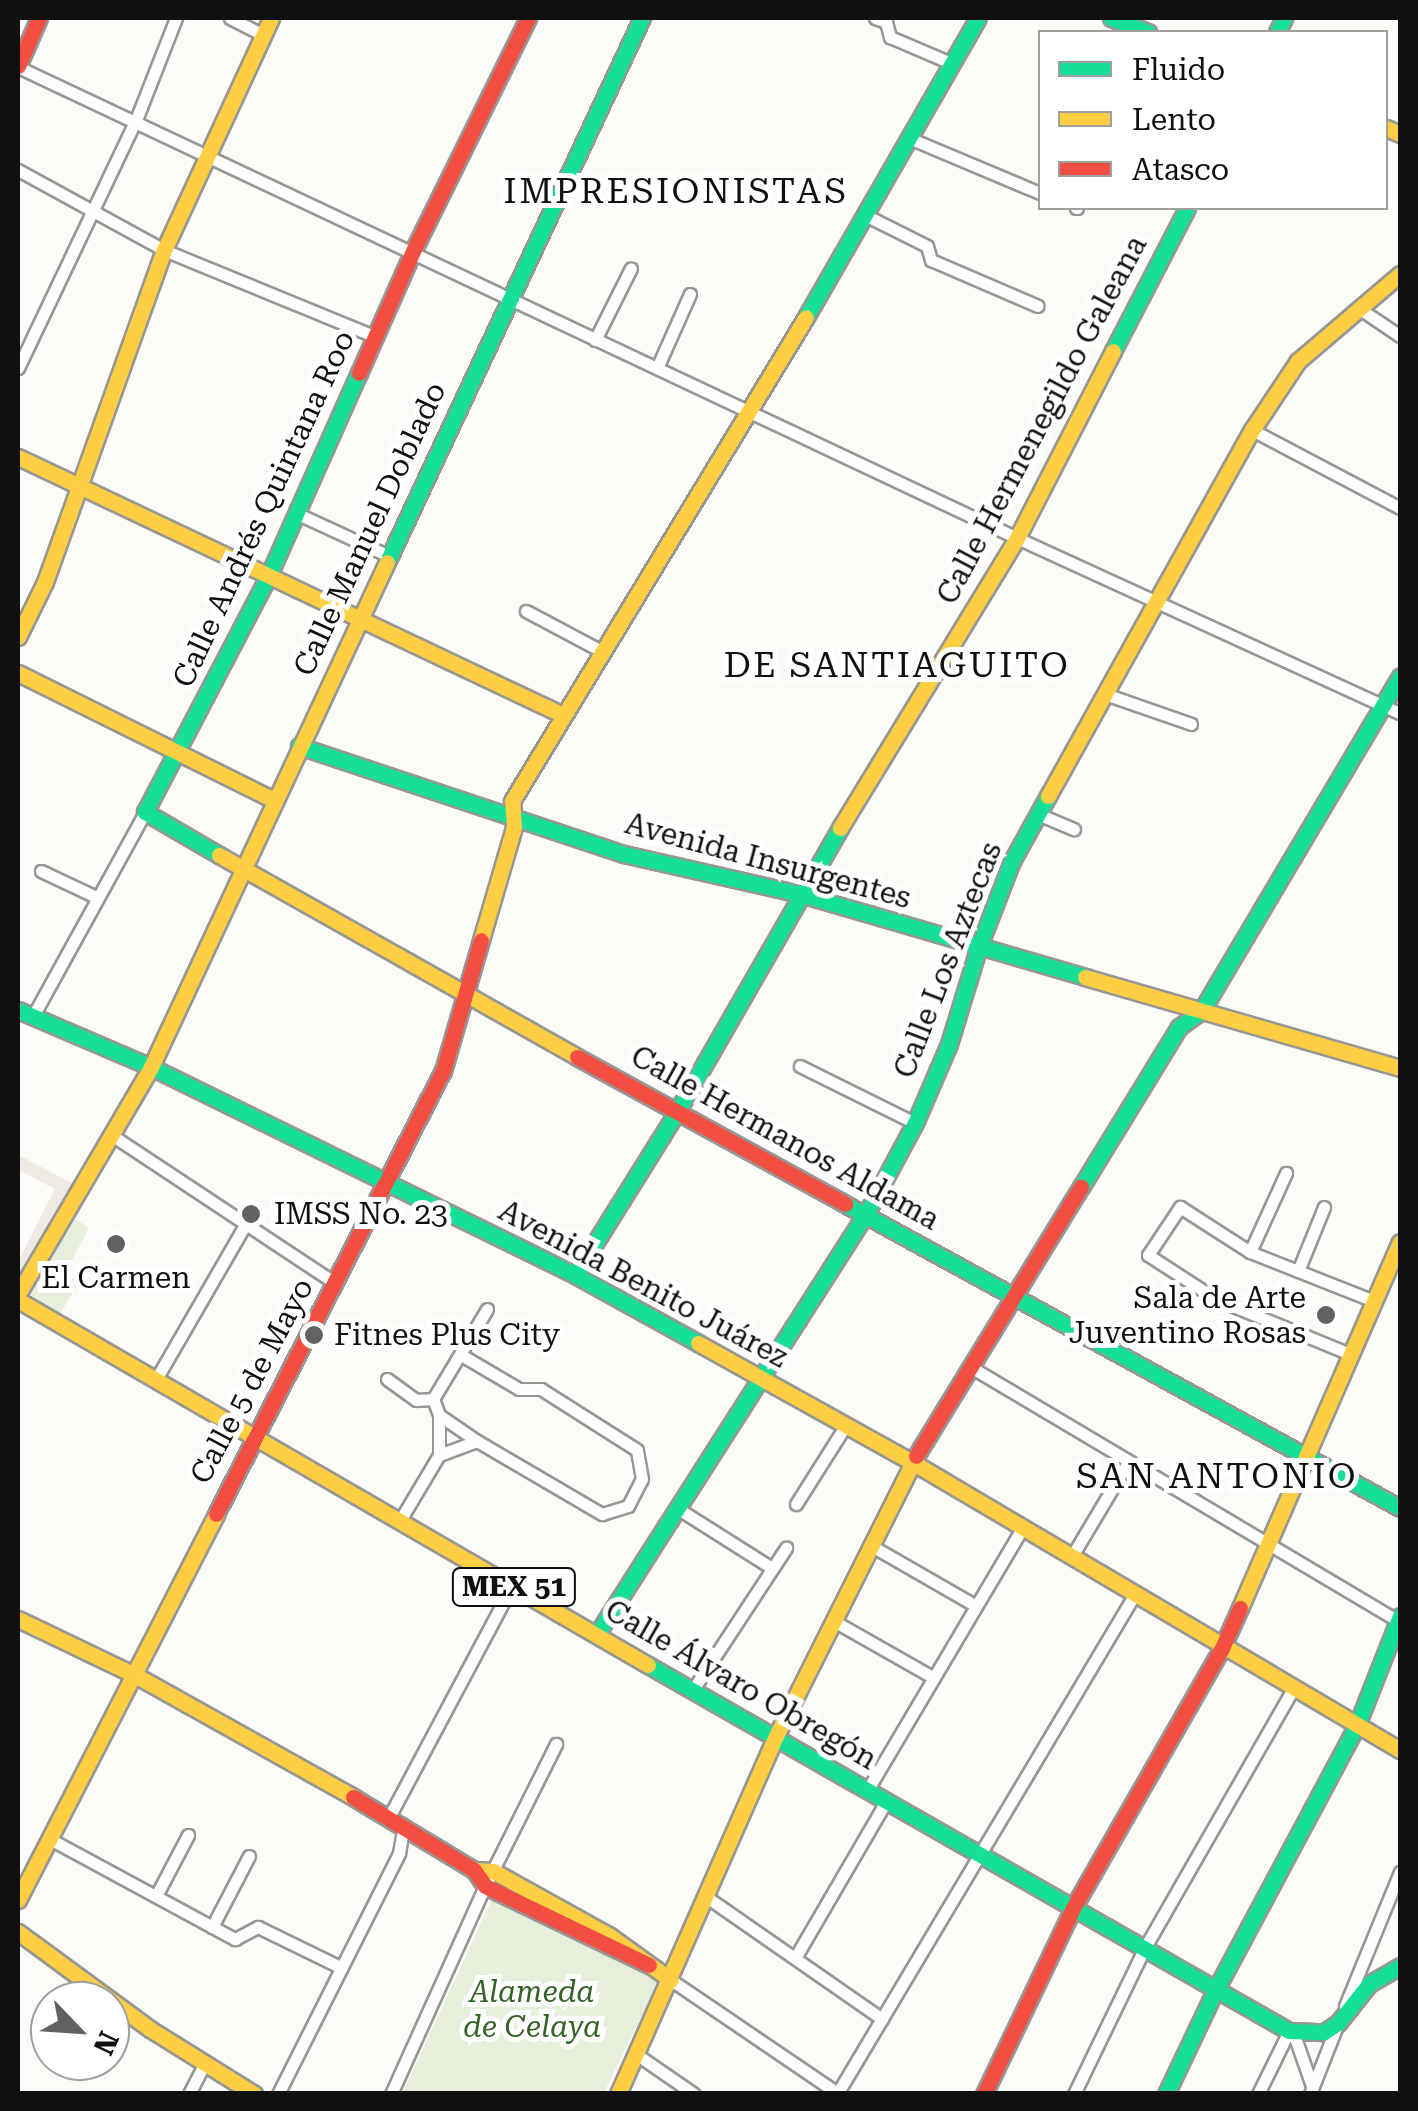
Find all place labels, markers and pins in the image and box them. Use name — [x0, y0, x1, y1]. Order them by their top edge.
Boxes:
place label: IMSS No. 23 — [274, 1196, 448, 1232]
marker: IMSS No. 23 — [238, 1201, 264, 1227]
marker: El Carmen — [105, 1233, 127, 1255]
place label: El Carmen — [41, 1260, 191, 1296]
place label: Sala de Arte Juventino Rosas — [1069, 1280, 1306, 1350]
marker: Sala de Arte Juventino Rosas — [1315, 1304, 1337, 1326]
place label: Fitnes Plus City — [334, 1317, 560, 1353]
marker: Fitnes Plus City — [303, 1324, 325, 1346]

